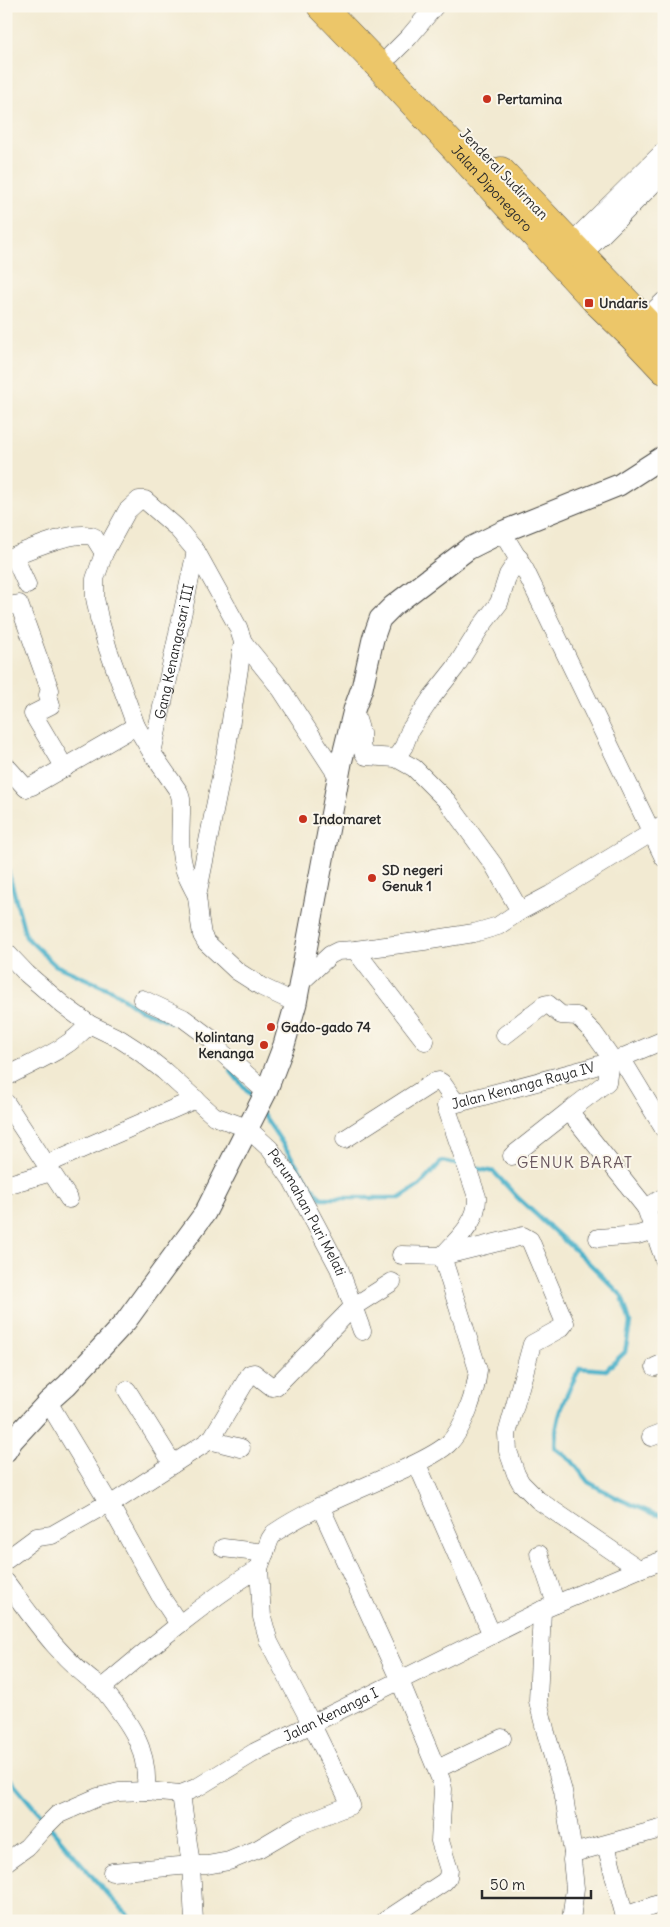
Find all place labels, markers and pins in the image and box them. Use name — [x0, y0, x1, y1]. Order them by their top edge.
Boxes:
place label: Pertamina — [497, 90, 562, 108]
marker: Pertamina — [481, 93, 493, 105]
place label: Undaris — [599, 294, 649, 312]
marker: Undaris — [583, 297, 595, 309]
place label: Indomaret — [313, 810, 381, 828]
marker: Indomaret — [297, 813, 309, 825]
place label: SD negeri Genuk 1 — [382, 861, 443, 895]
marker: SD negeri Genuk 1 — [366, 872, 378, 884]
place label: Gado-gado 74 — [281, 1018, 371, 1036]
marker: Gado-gado 74 — [265, 1021, 277, 1033]
place label: Kolintang Kenanga — [195, 1028, 254, 1062]
marker: Kolintang Kenanga — [258, 1039, 270, 1051]

